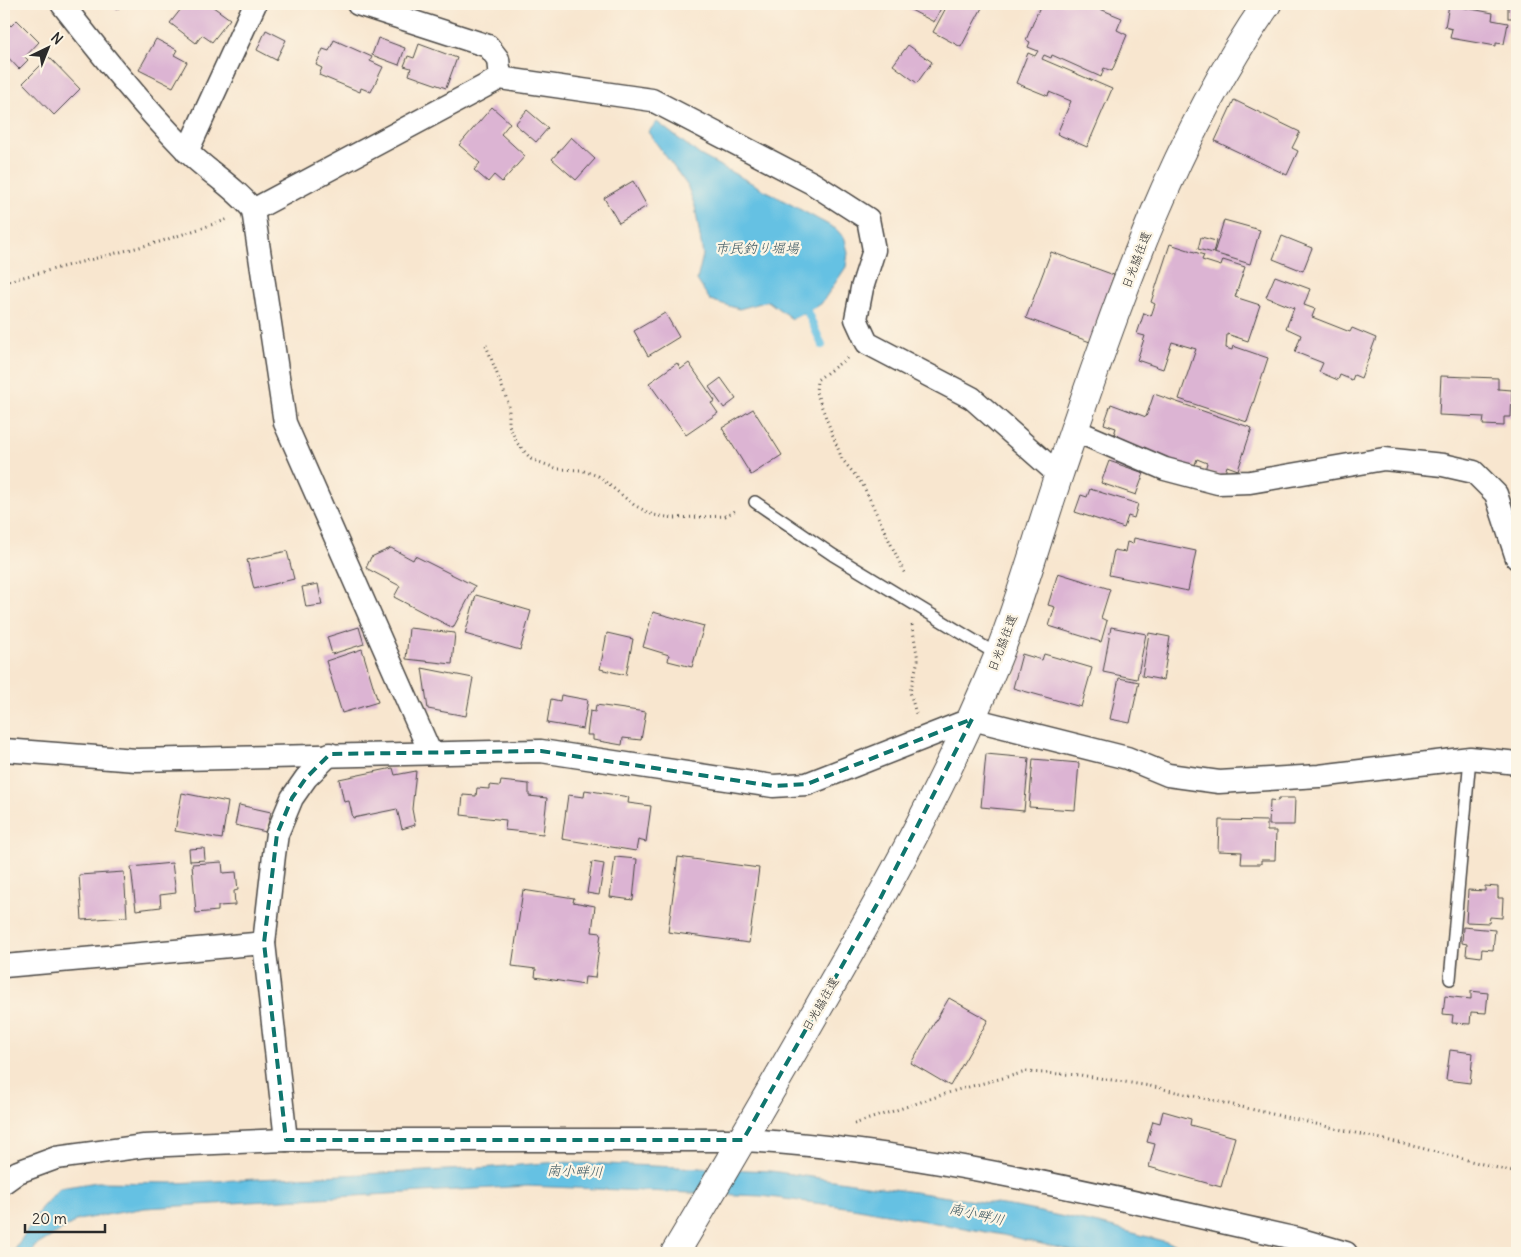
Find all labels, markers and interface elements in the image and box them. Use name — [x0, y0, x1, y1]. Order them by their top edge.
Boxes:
north arrow — [22, 22, 72, 72]
text: N — [47, 29, 67, 48]
street label: 日光脇往還 — [1118, 229, 1154, 291]
water label: 市民釣り堀場 — [715, 239, 800, 257]
street label: 日光脇往還 — [984, 612, 1020, 674]
street label: 日光脇往還 — [799, 974, 841, 1034]
water label: 南小畔川 — [547, 1161, 603, 1181]
water label: 南小畔川 — [948, 1199, 1006, 1229]
scale bar — [25, 1202, 105, 1234]
text: 20 m — [32, 1209, 67, 1228]

